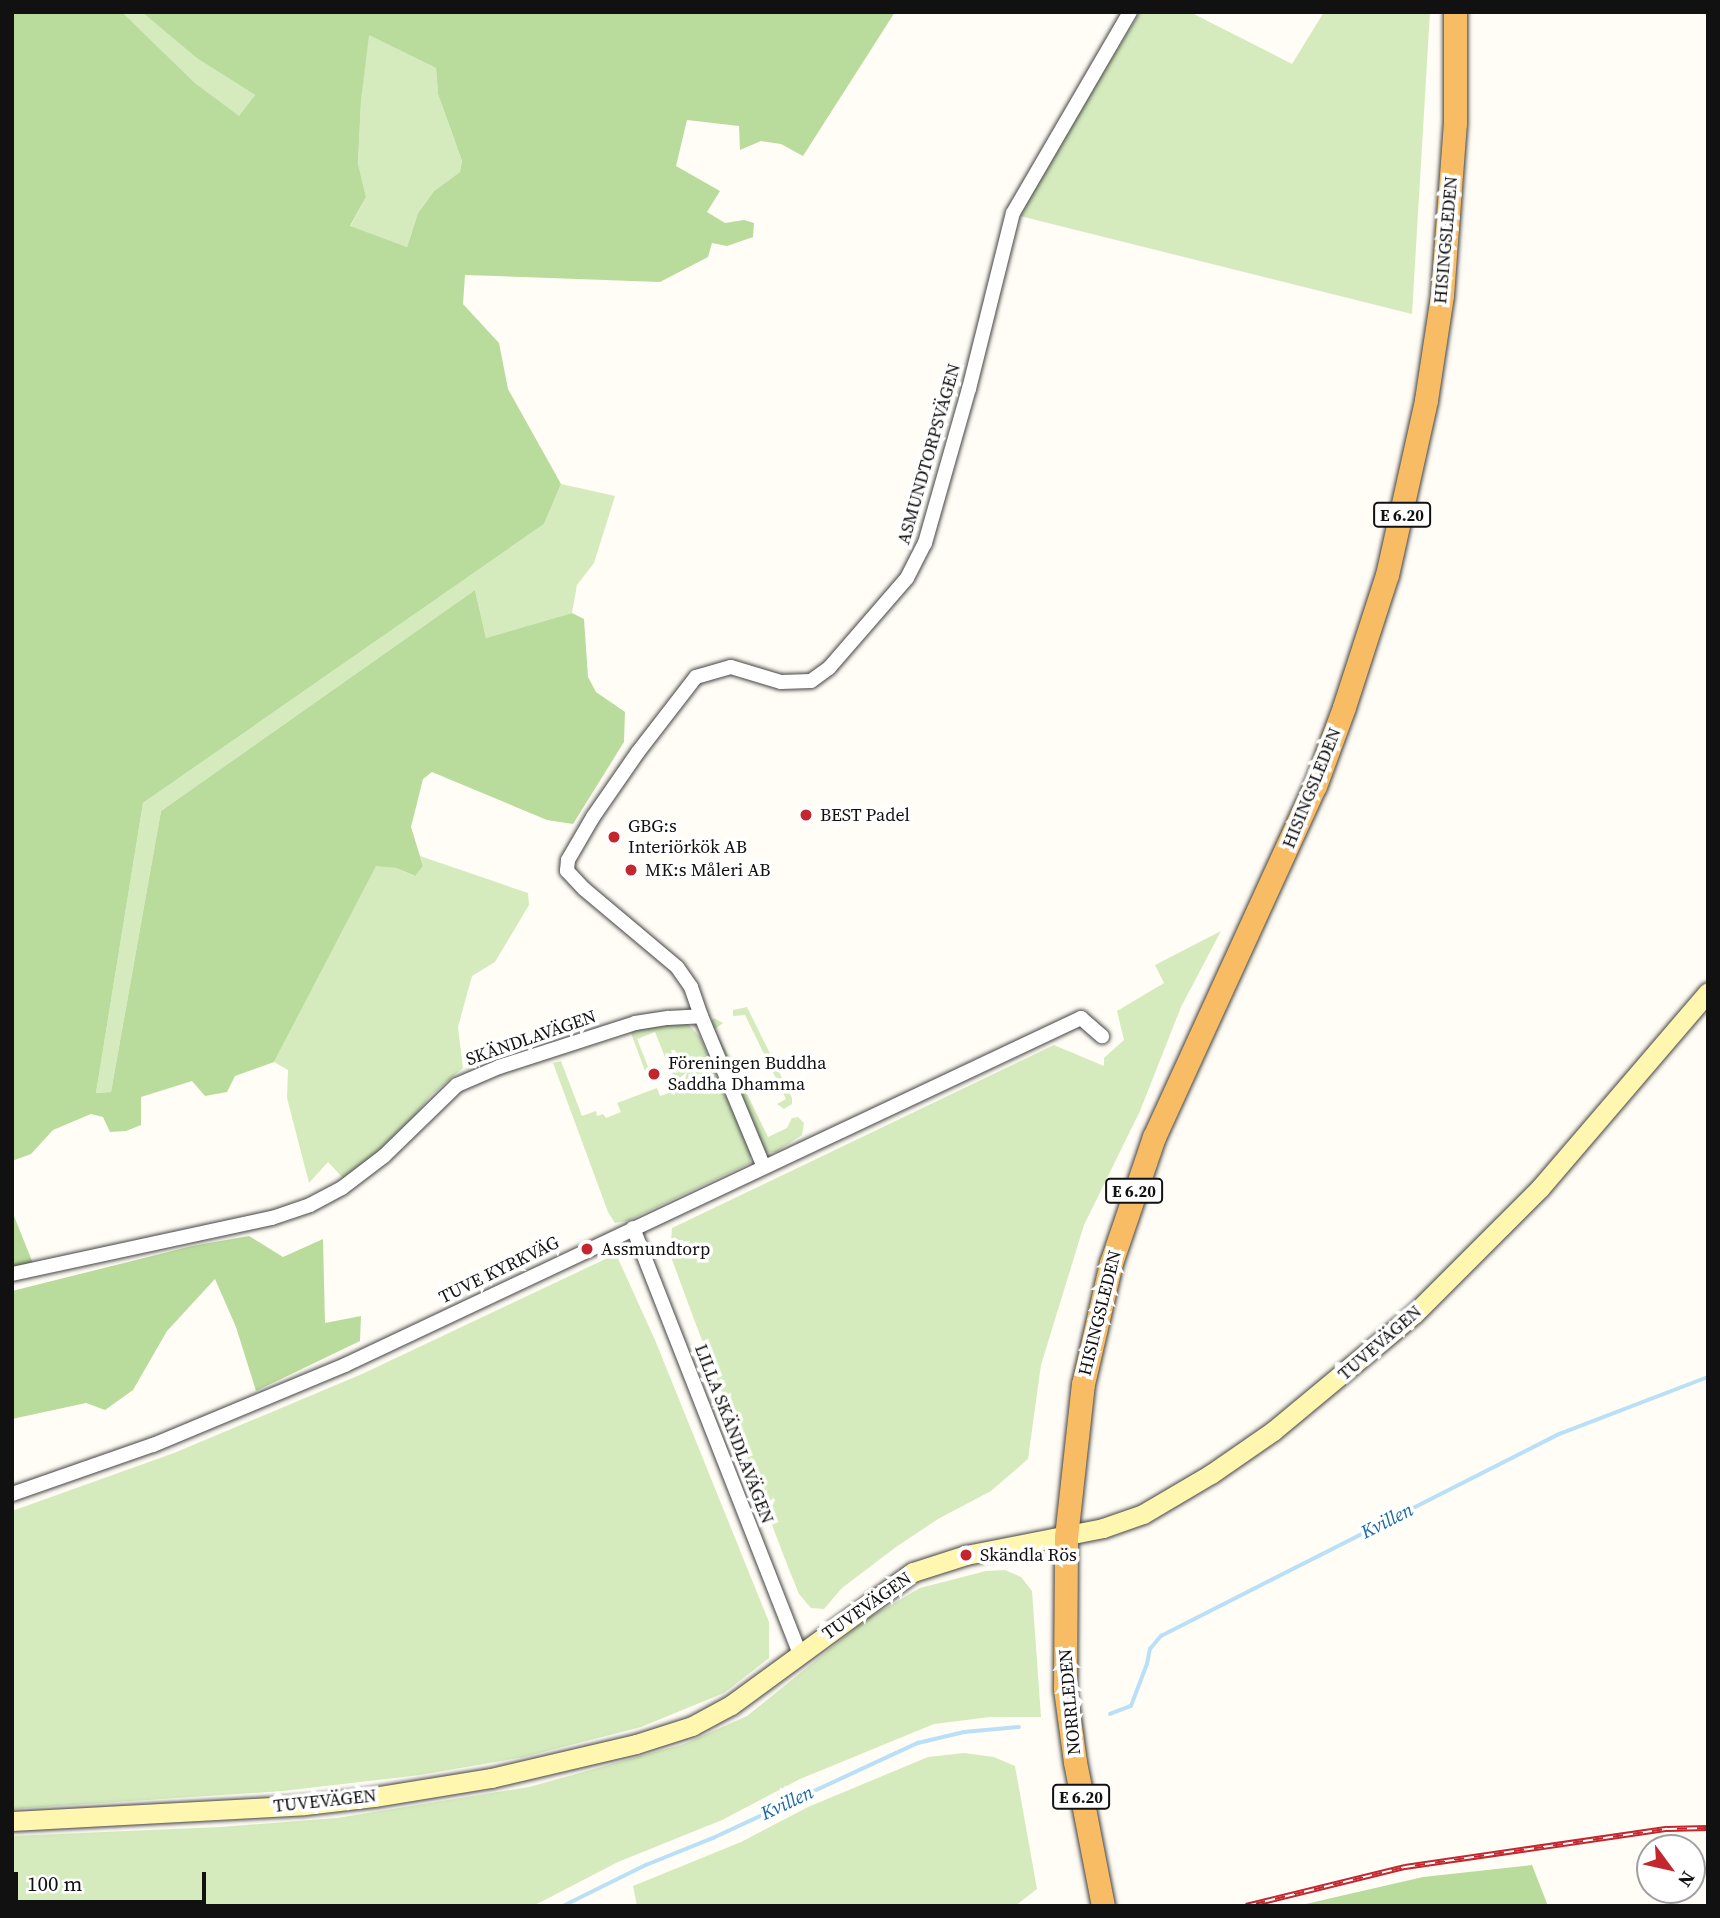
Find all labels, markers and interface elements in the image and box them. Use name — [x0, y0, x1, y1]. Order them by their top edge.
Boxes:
street label: HISINGSLEDEN — [1430, 175, 1462, 305]
street label: ASMUNDTORPSVÄGEN — [893, 361, 965, 547]
road number: E 6.20 — [1372, 502, 1432, 528]
street label: HISINGSLEDEN — [1278, 724, 1346, 852]
place label: BEST Padel — [820, 804, 910, 826]
marker: BEST Padel — [798, 807, 814, 823]
place label: GBG:s Interiörkök AB — [628, 816, 747, 858]
marker: GBG:s Interiörkök AB — [606, 829, 622, 845]
place label: MK:s Måleri AB — [645, 859, 770, 881]
marker: MK:s Måleri AB — [623, 862, 639, 878]
street label: SKÄNDLAVÄGEN — [463, 1006, 599, 1070]
place label: Föreningen Buddha Saddha Dhamma — [668, 1053, 826, 1096]
marker: Föreningen Buddha Saddha Dhamma — [646, 1066, 662, 1082]
road number: E 6.20 — [1104, 1178, 1164, 1204]
street label: TUVE KYRKVÄG — [435, 1232, 563, 1308]
place label: Assmundtorp — [601, 1238, 710, 1260]
marker: Assmundtorp — [579, 1241, 595, 1257]
street label: HISINGSLEDEN — [1074, 1248, 1126, 1378]
street label: TUVEVÄGEN — [1334, 1301, 1426, 1385]
street label: LILLA SKÄNDLAVÄGEN — [690, 1341, 778, 1527]
water label: Kvillen — [1357, 1498, 1417, 1544]
place label: Skändla Rös — [980, 1544, 1077, 1566]
marker: Skändla Rös — [958, 1547, 974, 1563]
street label: TUVEVÄGEN — [818, 1567, 916, 1645]
street label: NORRLEDEN — [1055, 1648, 1085, 1756]
water label: Kvillen — [757, 1781, 817, 1825]
road number: E 6.20 — [1051, 1784, 1111, 1810]
street label: TUVEVÄGEN — [272, 1785, 378, 1817]
north arrow — [1636, 1834, 1706, 1904]
scale bar — [18, 1858, 210, 1902]
text: N — [1672, 1866, 1702, 1892]
text: 100 m — [27, 1869, 82, 1898]

